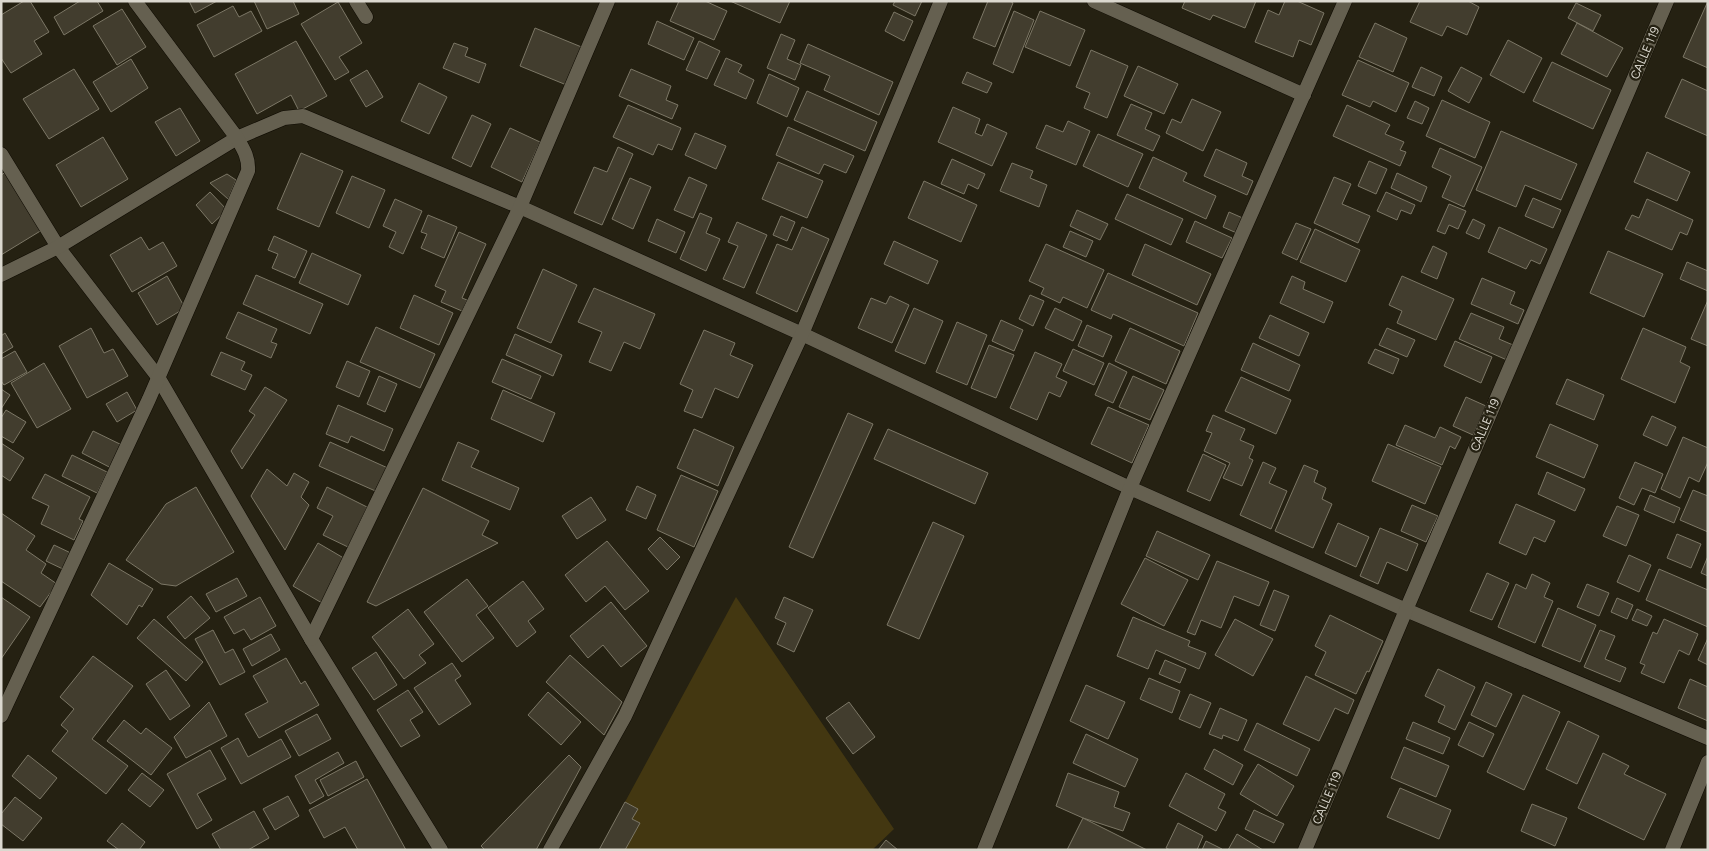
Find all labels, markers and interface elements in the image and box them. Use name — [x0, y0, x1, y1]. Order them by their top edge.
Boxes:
street label: CALLE 119 — [1628, 24, 1662, 82]
street label: CALLE 119 — [1468, 396, 1502, 454]
street label: CALLE 119 — [1310, 769, 1344, 827]

